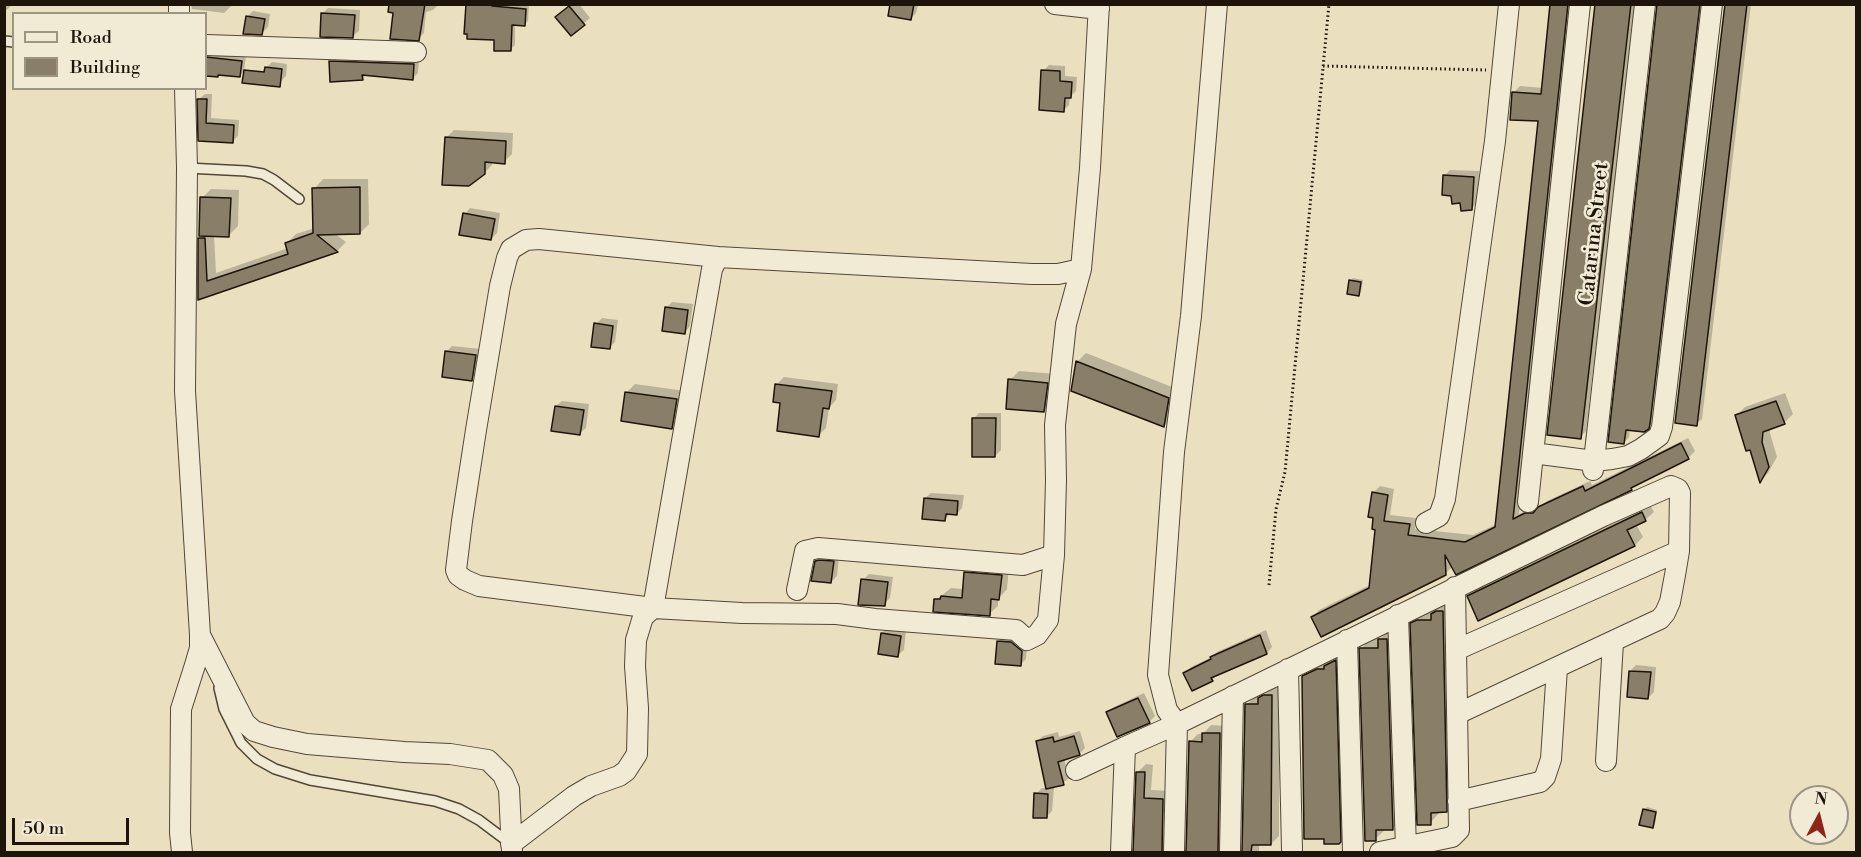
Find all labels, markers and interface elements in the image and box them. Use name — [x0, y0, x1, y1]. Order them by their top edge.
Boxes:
legend — [12, 12, 207, 90]
text: Road — [70, 26, 112, 49]
text: Building — [70, 56, 140, 79]
street label: Catarina Street — [1575, 161, 1615, 307]
north arrow — [1789, 785, 1849, 845]
text: N — [1813, 788, 1828, 810]
scale bar — [15, 806, 132, 844]
text: 50 m — [23, 817, 64, 840]

